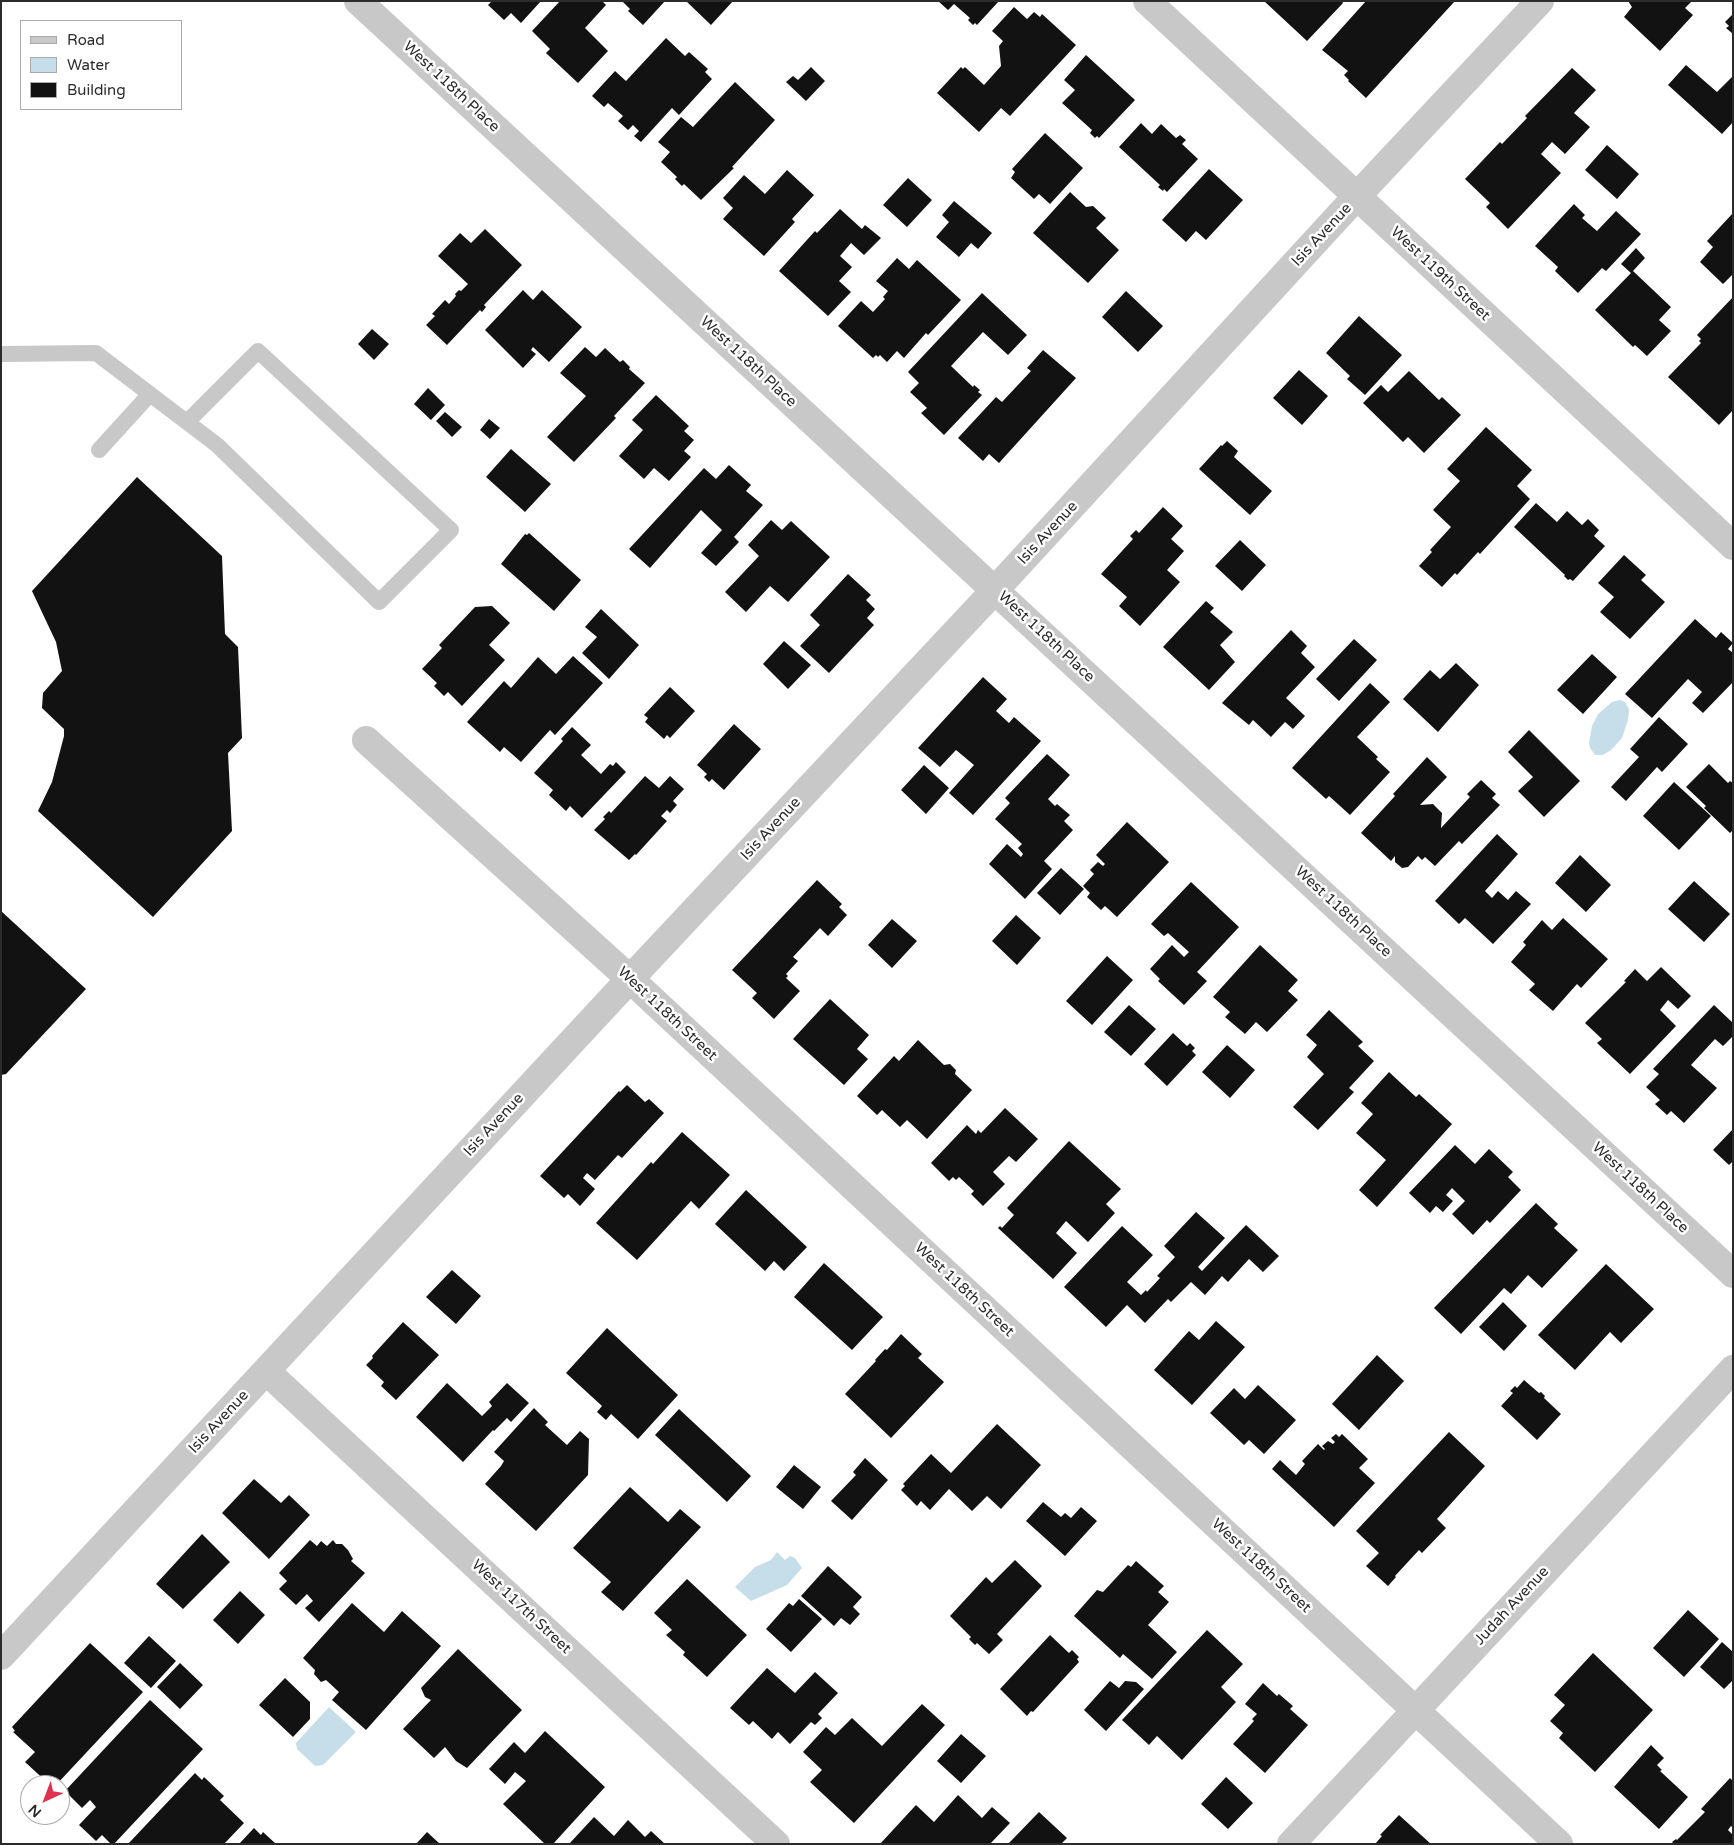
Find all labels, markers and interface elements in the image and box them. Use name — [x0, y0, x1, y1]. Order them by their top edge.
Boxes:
legend — [20, 20, 182, 110]
text: Road — [67, 31, 105, 49]
street label: West 118th Place — [399, 38, 503, 136]
text: Water — [67, 56, 110, 74]
text: Building — [67, 81, 126, 99]
street label: Isis Avenue — [1288, 200, 1356, 270]
street label: West 119th Street — [1386, 223, 1494, 325]
street label: West 118th Place — [696, 313, 800, 411]
street label: Isis Avenue — [1014, 498, 1082, 568]
street label: West 118th Place — [994, 588, 1098, 686]
street label: Isis Avenue — [737, 794, 805, 864]
street label: West 118th Place — [1291, 863, 1395, 961]
street label: West 118th Street — [613, 963, 721, 1065]
street label: Isis Avenue — [460, 1090, 528, 1160]
street label: West 118th Place — [1588, 1139, 1692, 1237]
street label: West 118th Street — [910, 1239, 1018, 1341]
street label: Isis Avenue — [185, 1387, 253, 1457]
street label: West 118th Street — [1207, 1515, 1315, 1617]
street label: West 117th Street — [467, 1556, 575, 1658]
street label: Judah Avenue — [1471, 1563, 1553, 1649]
north arrow — [20, 1775, 70, 1825]
text: N — [25, 1801, 45, 1821]

